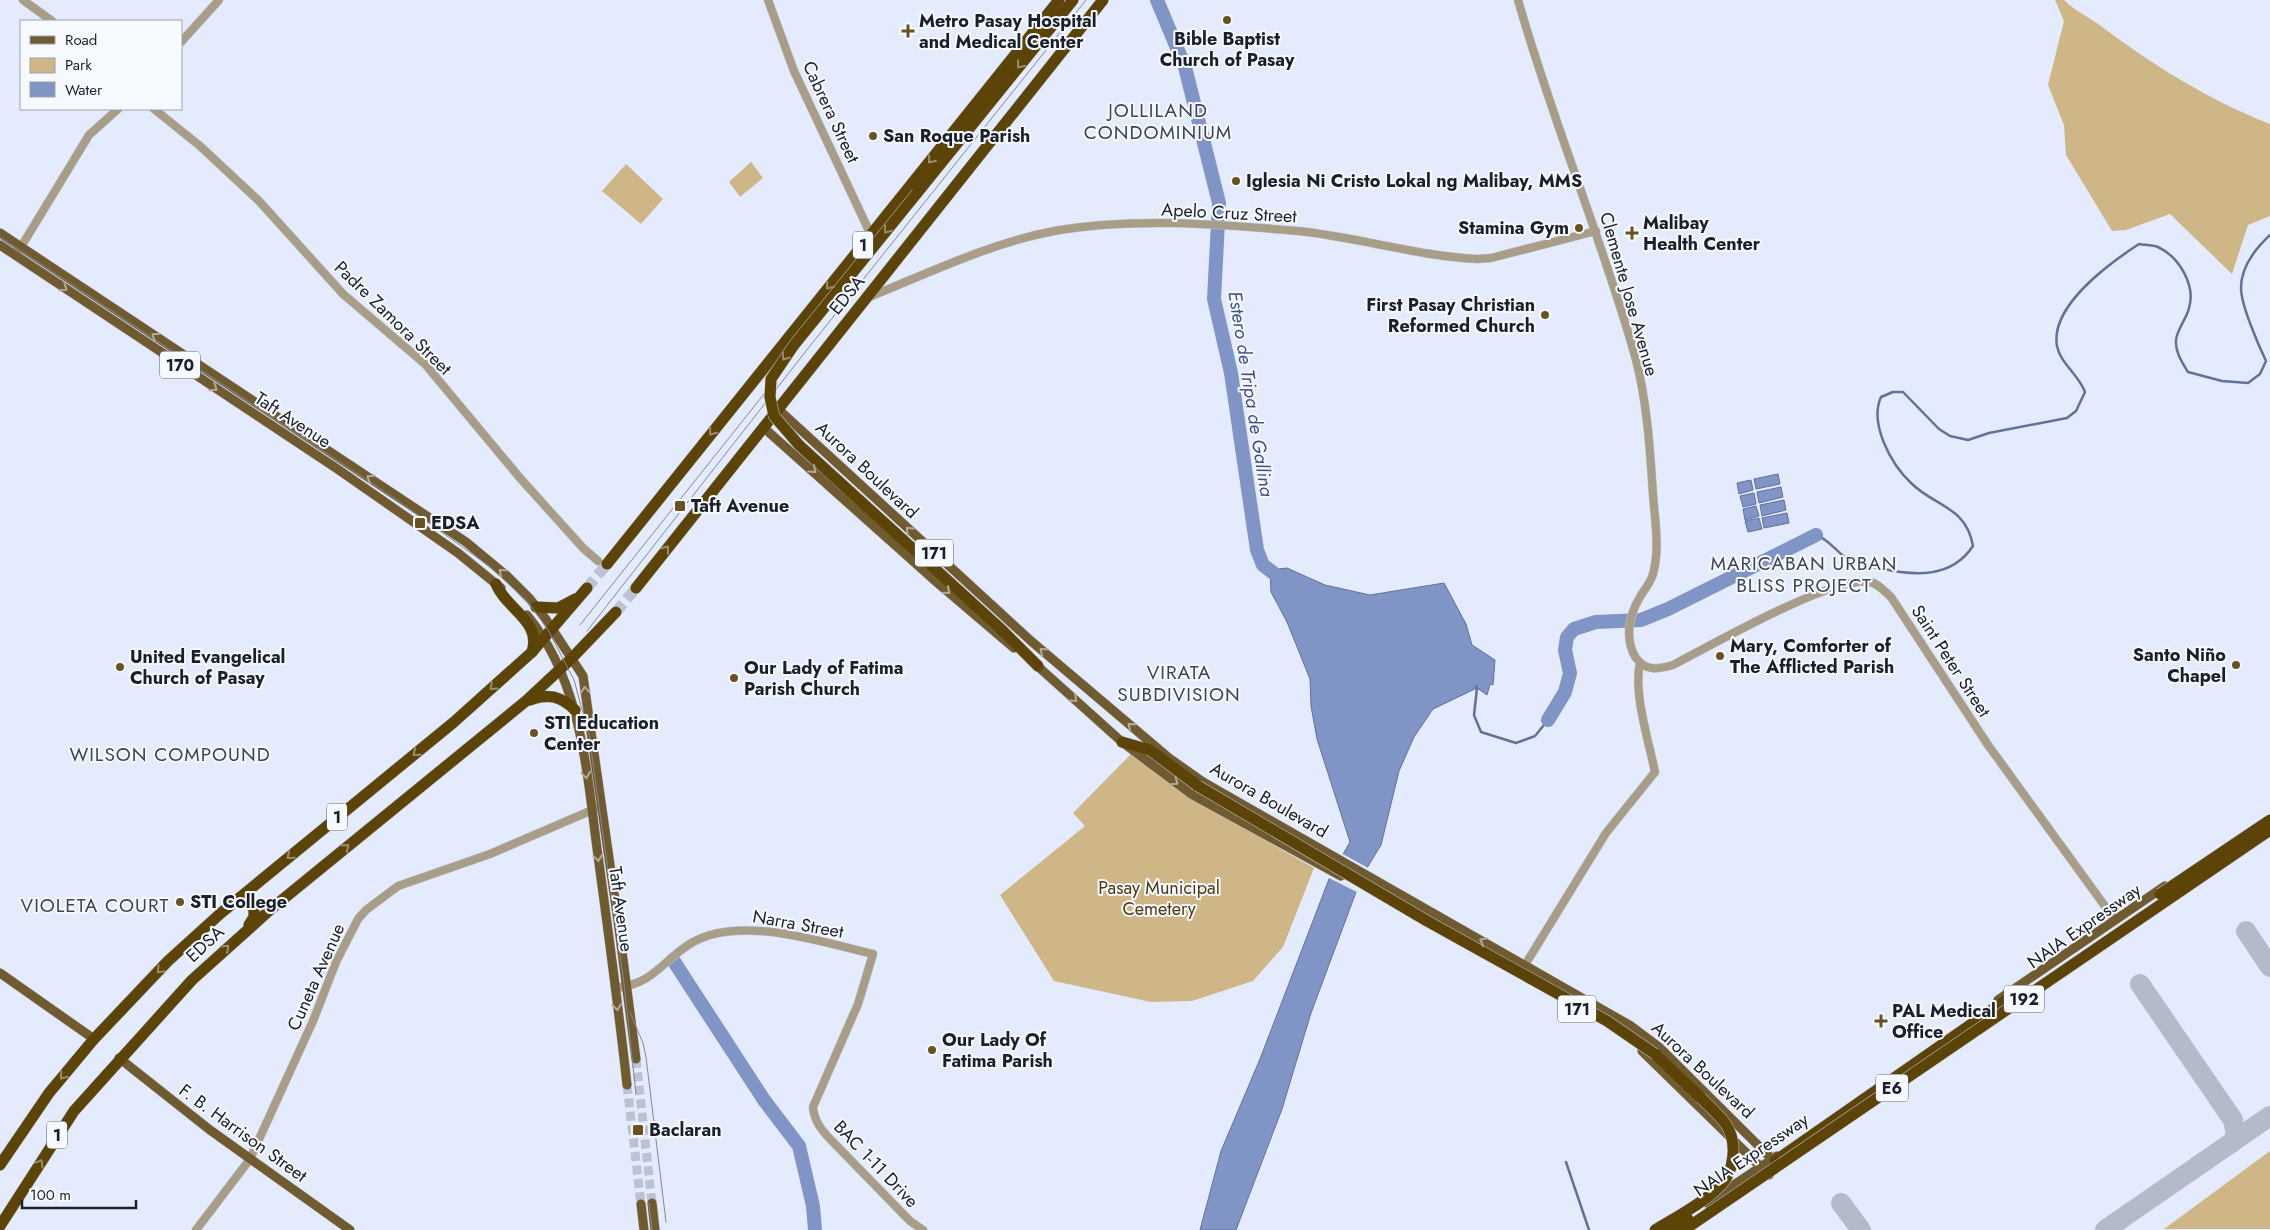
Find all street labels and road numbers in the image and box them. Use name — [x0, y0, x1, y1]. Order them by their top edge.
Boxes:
street label: Cabrera Street — [796, 57, 866, 168]
street label: Apelo Cruz Street — [1161, 196, 1298, 230]
street label: Clemente Jose Avenue — [1593, 209, 1665, 379]
road number: 1 — [853, 232, 873, 258]
street label: Padre Zamora Street — [328, 255, 458, 381]
street label: EDSA — [823, 270, 871, 320]
road number: 170 — [160, 352, 200, 378]
street label: Taft Avenue — [250, 386, 336, 454]
street label: Aurora Boulevard — [810, 415, 924, 525]
road number: 171 — [915, 540, 953, 566]
street label: Saint Peter Street — [1905, 600, 1997, 723]
street label: Aurora Boulevard — [1205, 756, 1333, 844]
road number: 1 — [327, 804, 347, 830]
street label: Taft Avenue — [602, 865, 640, 953]
street label: NAIA Expressway — [2022, 877, 2146, 975]
street label: Narra Street — [750, 903, 846, 945]
street label: EDSA — [180, 919, 230, 968]
street label: Cuneta Avenue — [281, 919, 351, 1035]
road number: 192 — [2004, 986, 2044, 1012]
road number: 171 — [1558, 996, 1596, 1022]
street label: Aurora Boulevard — [1646, 1015, 1760, 1125]
road number: E6 — [1876, 1074, 1908, 1102]
street label: F. B. Harrison Street — [174, 1078, 313, 1189]
street label: NAIA Expressway — [1688, 1107, 1814, 1203]
street label: BAC 1-11 Drive — [828, 1115, 924, 1213]
road number: 1 — [47, 1122, 67, 1148]

